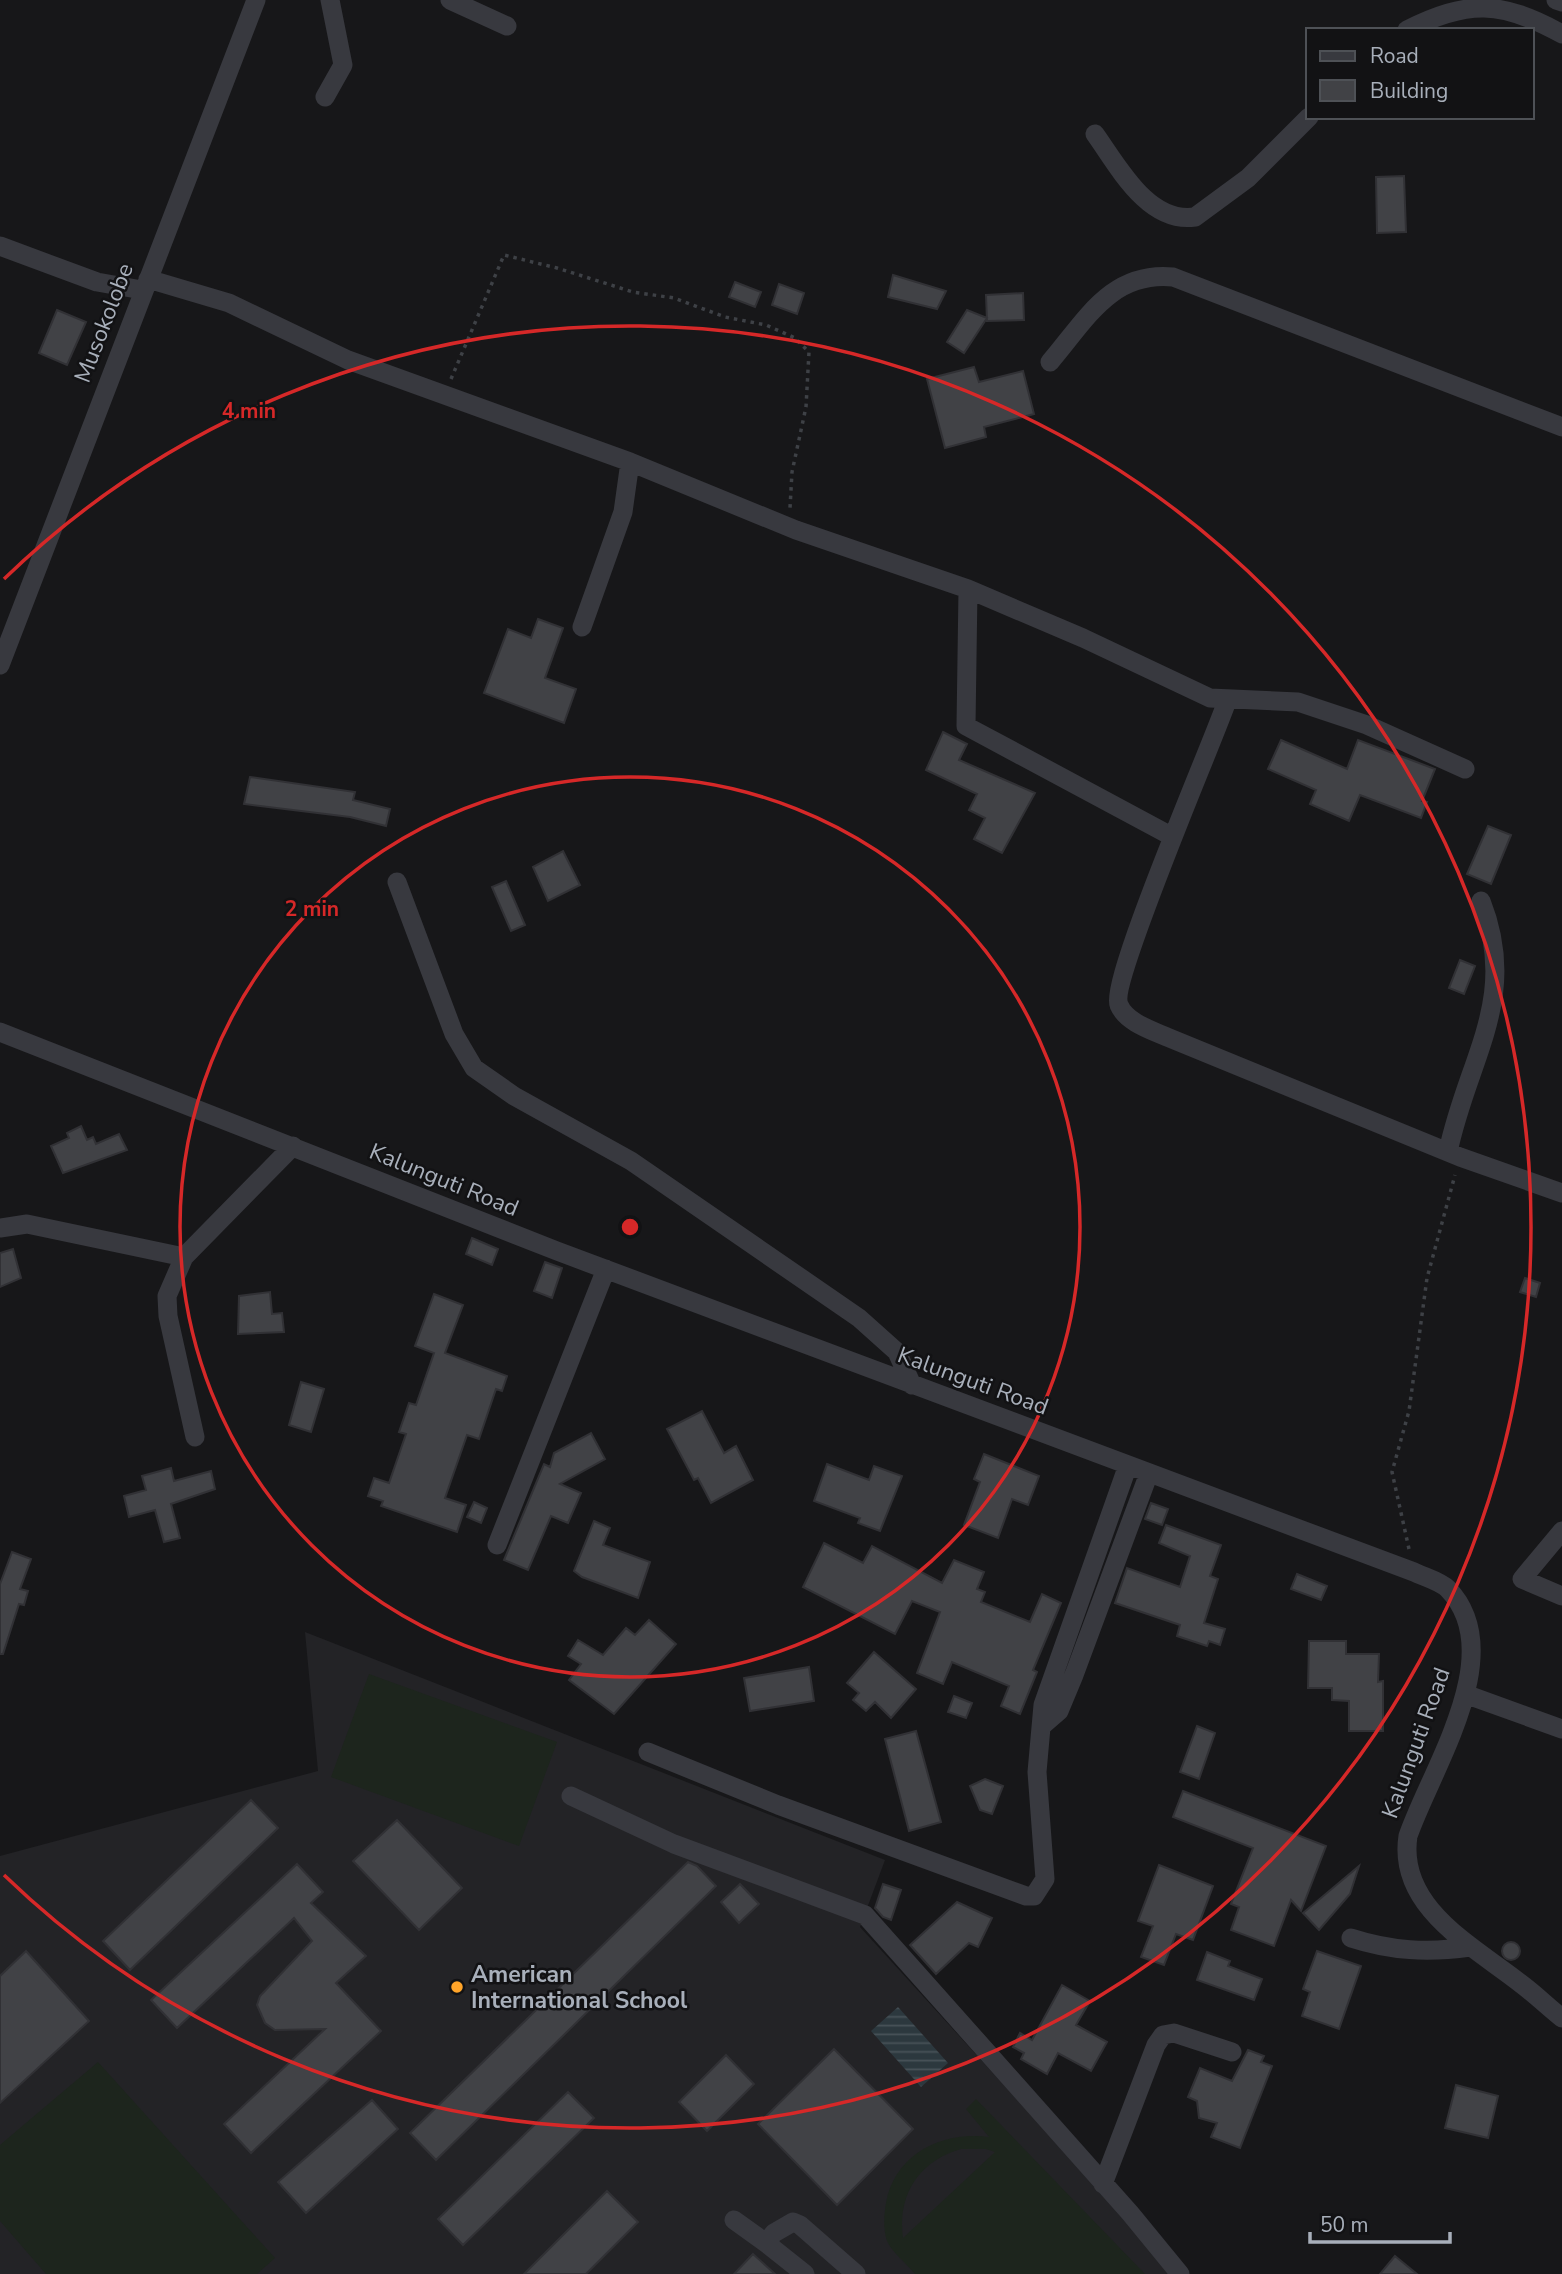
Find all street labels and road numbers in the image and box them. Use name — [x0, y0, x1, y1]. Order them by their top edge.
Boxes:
street label: Musokolobe — [67, 259, 141, 387]
street label: Kalunguti Road — [365, 1136, 523, 1224]
street label: Kalunguti Road — [893, 1339, 1053, 1423]
street label: Kalunguti Road — [1374, 1663, 1458, 1823]

